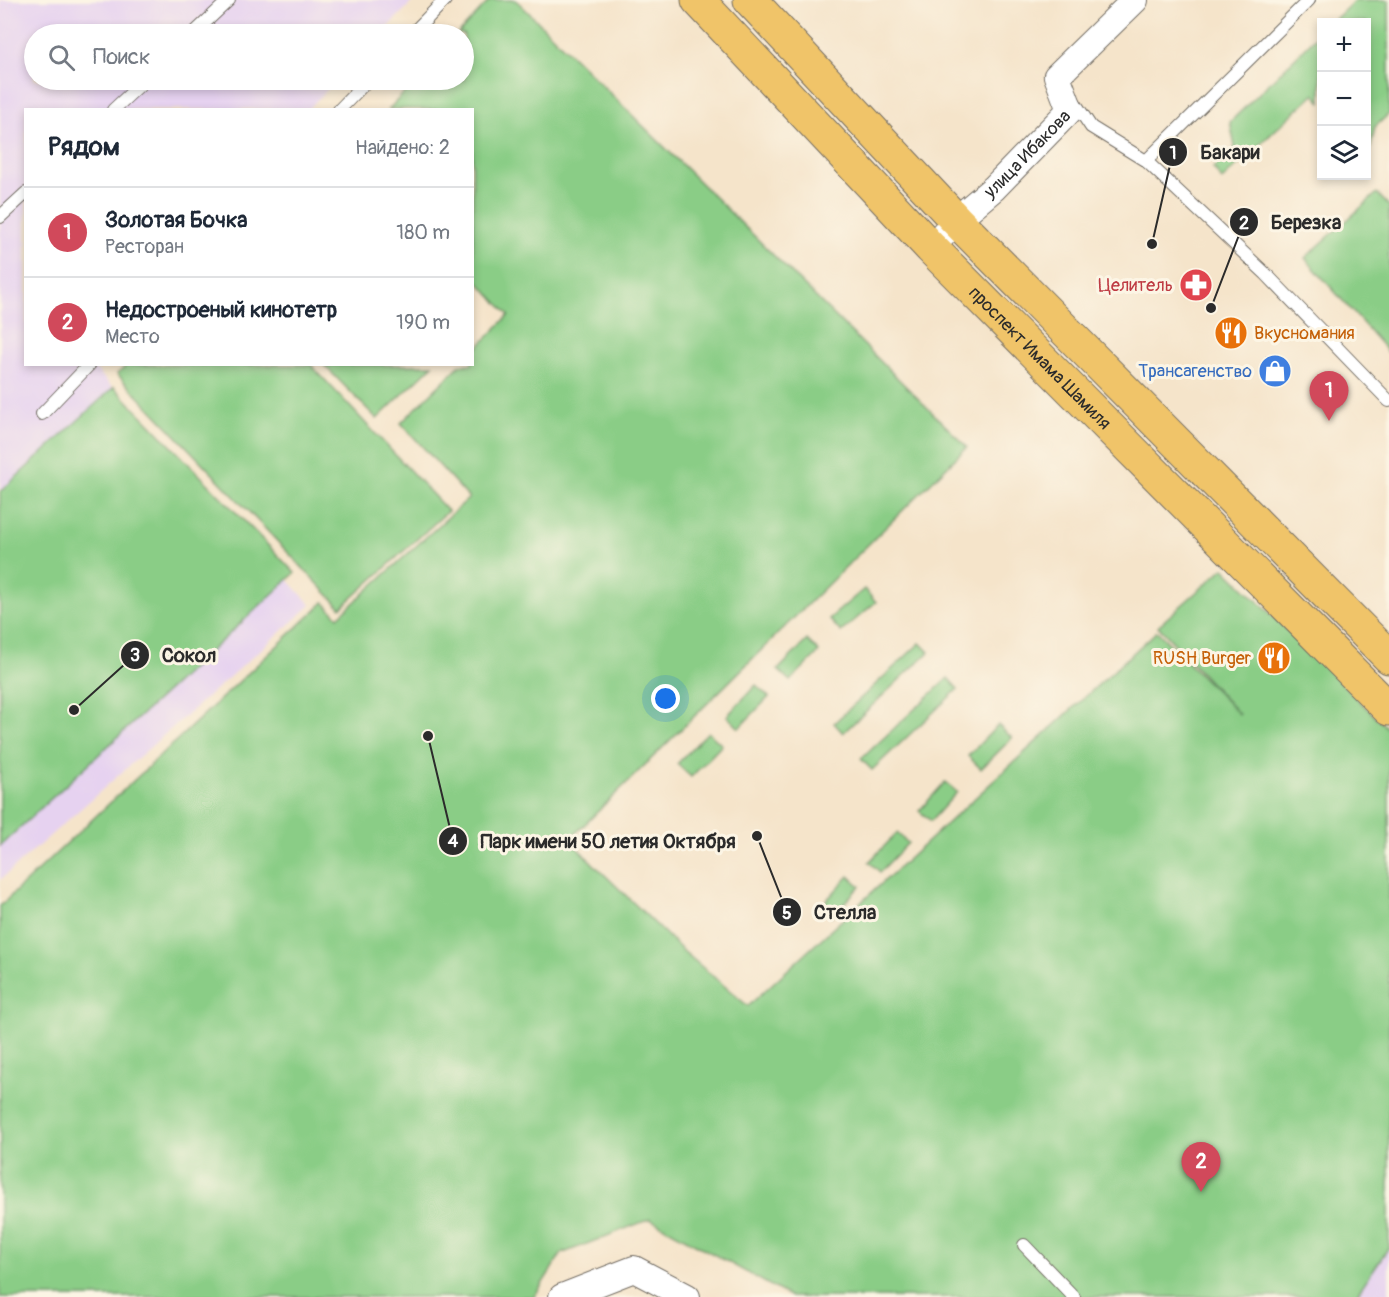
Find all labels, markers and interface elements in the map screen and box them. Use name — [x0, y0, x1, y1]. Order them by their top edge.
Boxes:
map controls — [1317, 18, 1371, 180]
button: + — [1317, 18, 1371, 72]
search box — [24, 24, 474, 90]
icon: search — [45, 41, 78, 74]
text: Поиск — [93, 43, 150, 71]
button: − — [1317, 72, 1371, 126]
street label: улица Ибакова — [979, 105, 1076, 204]
button: layers — [1317, 126, 1371, 180]
text: Рядом — [48, 131, 120, 163]
callout: Бакари — [1158, 133, 1271, 171]
text: Найдено: 2 — [355, 135, 450, 160]
text: Бакари — [1200, 140, 1260, 165]
text: 1 — [1169, 142, 1177, 165]
callout: Березка — [1229, 203, 1353, 241]
text: Золотая Бочка — [105, 206, 247, 234]
text: Березка — [1271, 210, 1341, 235]
text: 2 — [1239, 212, 1249, 235]
text: 1 — [64, 220, 71, 245]
text: 180 m — [396, 220, 450, 245]
text: Ресторан — [105, 234, 184, 259]
pharmacy icon: Целитель — [1178, 267, 1214, 303]
place label: Целитель — [1098, 274, 1173, 297]
street label: проспект Имама Шамиля — [964, 281, 1116, 434]
text: Недостроеный кинотетр — [105, 296, 337, 324]
text: 2 — [62, 310, 73, 335]
text: 190 m — [396, 310, 450, 335]
restaurant icon: Вкусномания — [1213, 315, 1249, 351]
place label: Вкусномания — [1254, 322, 1355, 345]
text: Место — [105, 324, 160, 349]
shop icon: Трансагенство — [1257, 353, 1293, 389]
place label: Трансагенство — [1138, 360, 1252, 383]
pin: 1 — [1310, 372, 1348, 421]
callout: Сокол — [120, 636, 228, 674]
restaurant icon: RUSH Burger — [1256, 640, 1292, 676]
text: Сокол — [162, 643, 216, 668]
text: 3 — [130, 644, 140, 667]
place label: RUSH Burger — [1153, 647, 1252, 670]
your location — [651, 684, 680, 713]
callout: Парк имени 50 летия Октября — [438, 822, 747, 860]
text: Парк имени 50 летия Октября — [480, 829, 736, 854]
text: 4 — [448, 830, 459, 853]
callout: Стелла — [772, 893, 889, 931]
text: Стелла — [814, 900, 876, 925]
text: 5 — [782, 902, 792, 925]
pin: 2 — [1182, 1142, 1220, 1192]

